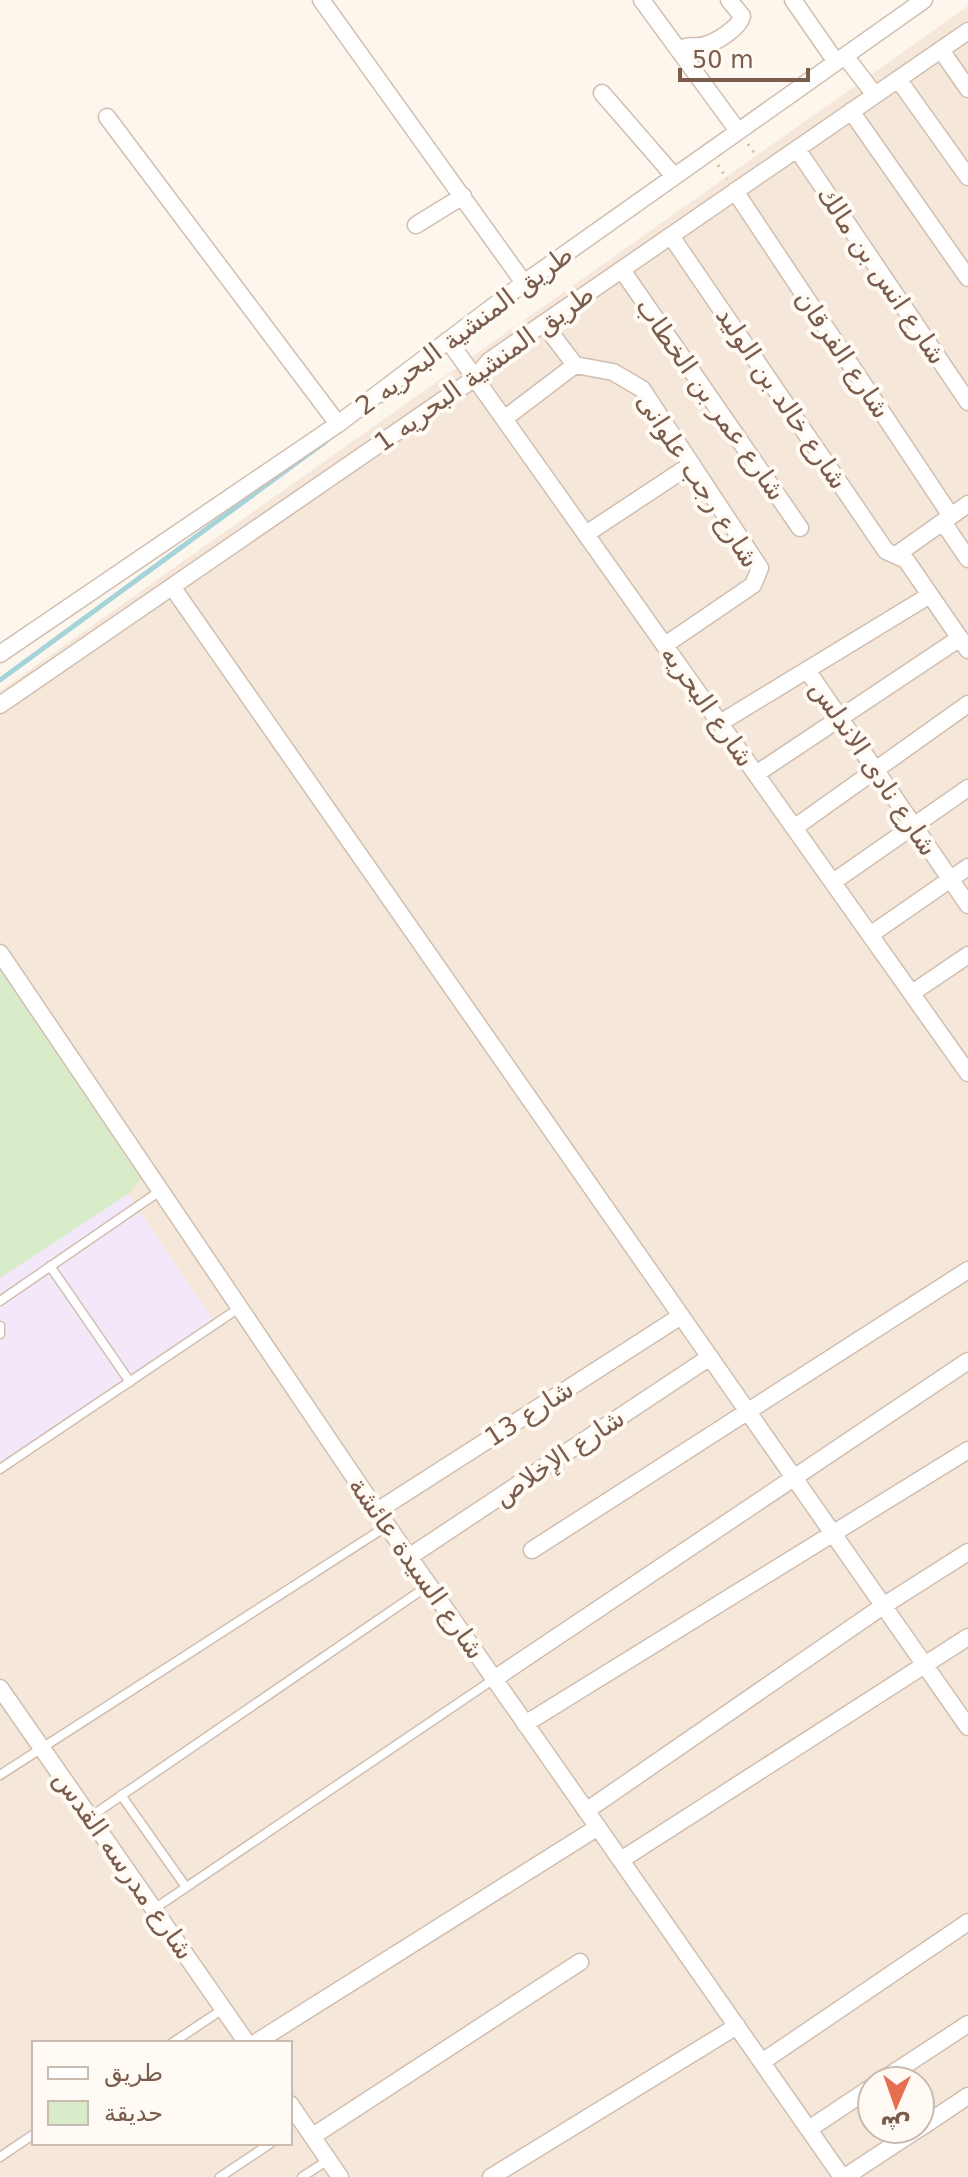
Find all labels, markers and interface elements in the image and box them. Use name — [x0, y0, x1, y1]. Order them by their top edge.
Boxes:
scale bar — [680, 32, 808, 82]
text: 50 m — [692, 46, 754, 74]
street label: شارع انس بن مالك — [810, 180, 953, 371]
street label: طريق المنشية البحريه 2 — [350, 239, 579, 422]
street label: طريق المنشية البحريه 1 — [369, 278, 600, 458]
street label: شارع الفرقان — [788, 284, 897, 424]
street label: شارع عمر بن الخطاب — [629, 292, 792, 507]
street label: شارع خالد بن الوليد — [709, 301, 854, 495]
street label: شارع رجب علوانى — [630, 387, 766, 573]
street label: شارع البحريه — [654, 640, 761, 773]
street label: شارع نادى الاندلس — [804, 674, 944, 862]
street label: شارع 13 — [479, 1373, 579, 1453]
street label: شارع الإخلاص — [488, 1402, 631, 1513]
street label: شارع السيدة عائشة — [343, 1471, 491, 1665]
street label: شارع مدرسه القدس — [48, 1765, 200, 1965]
legend — [32, 2041, 292, 2145]
text: طريق — [104, 2059, 163, 2087]
north arrow — [856, 2065, 936, 2145]
text: حديقة — [104, 2099, 163, 2127]
text: ش — [880, 2111, 911, 2138]

